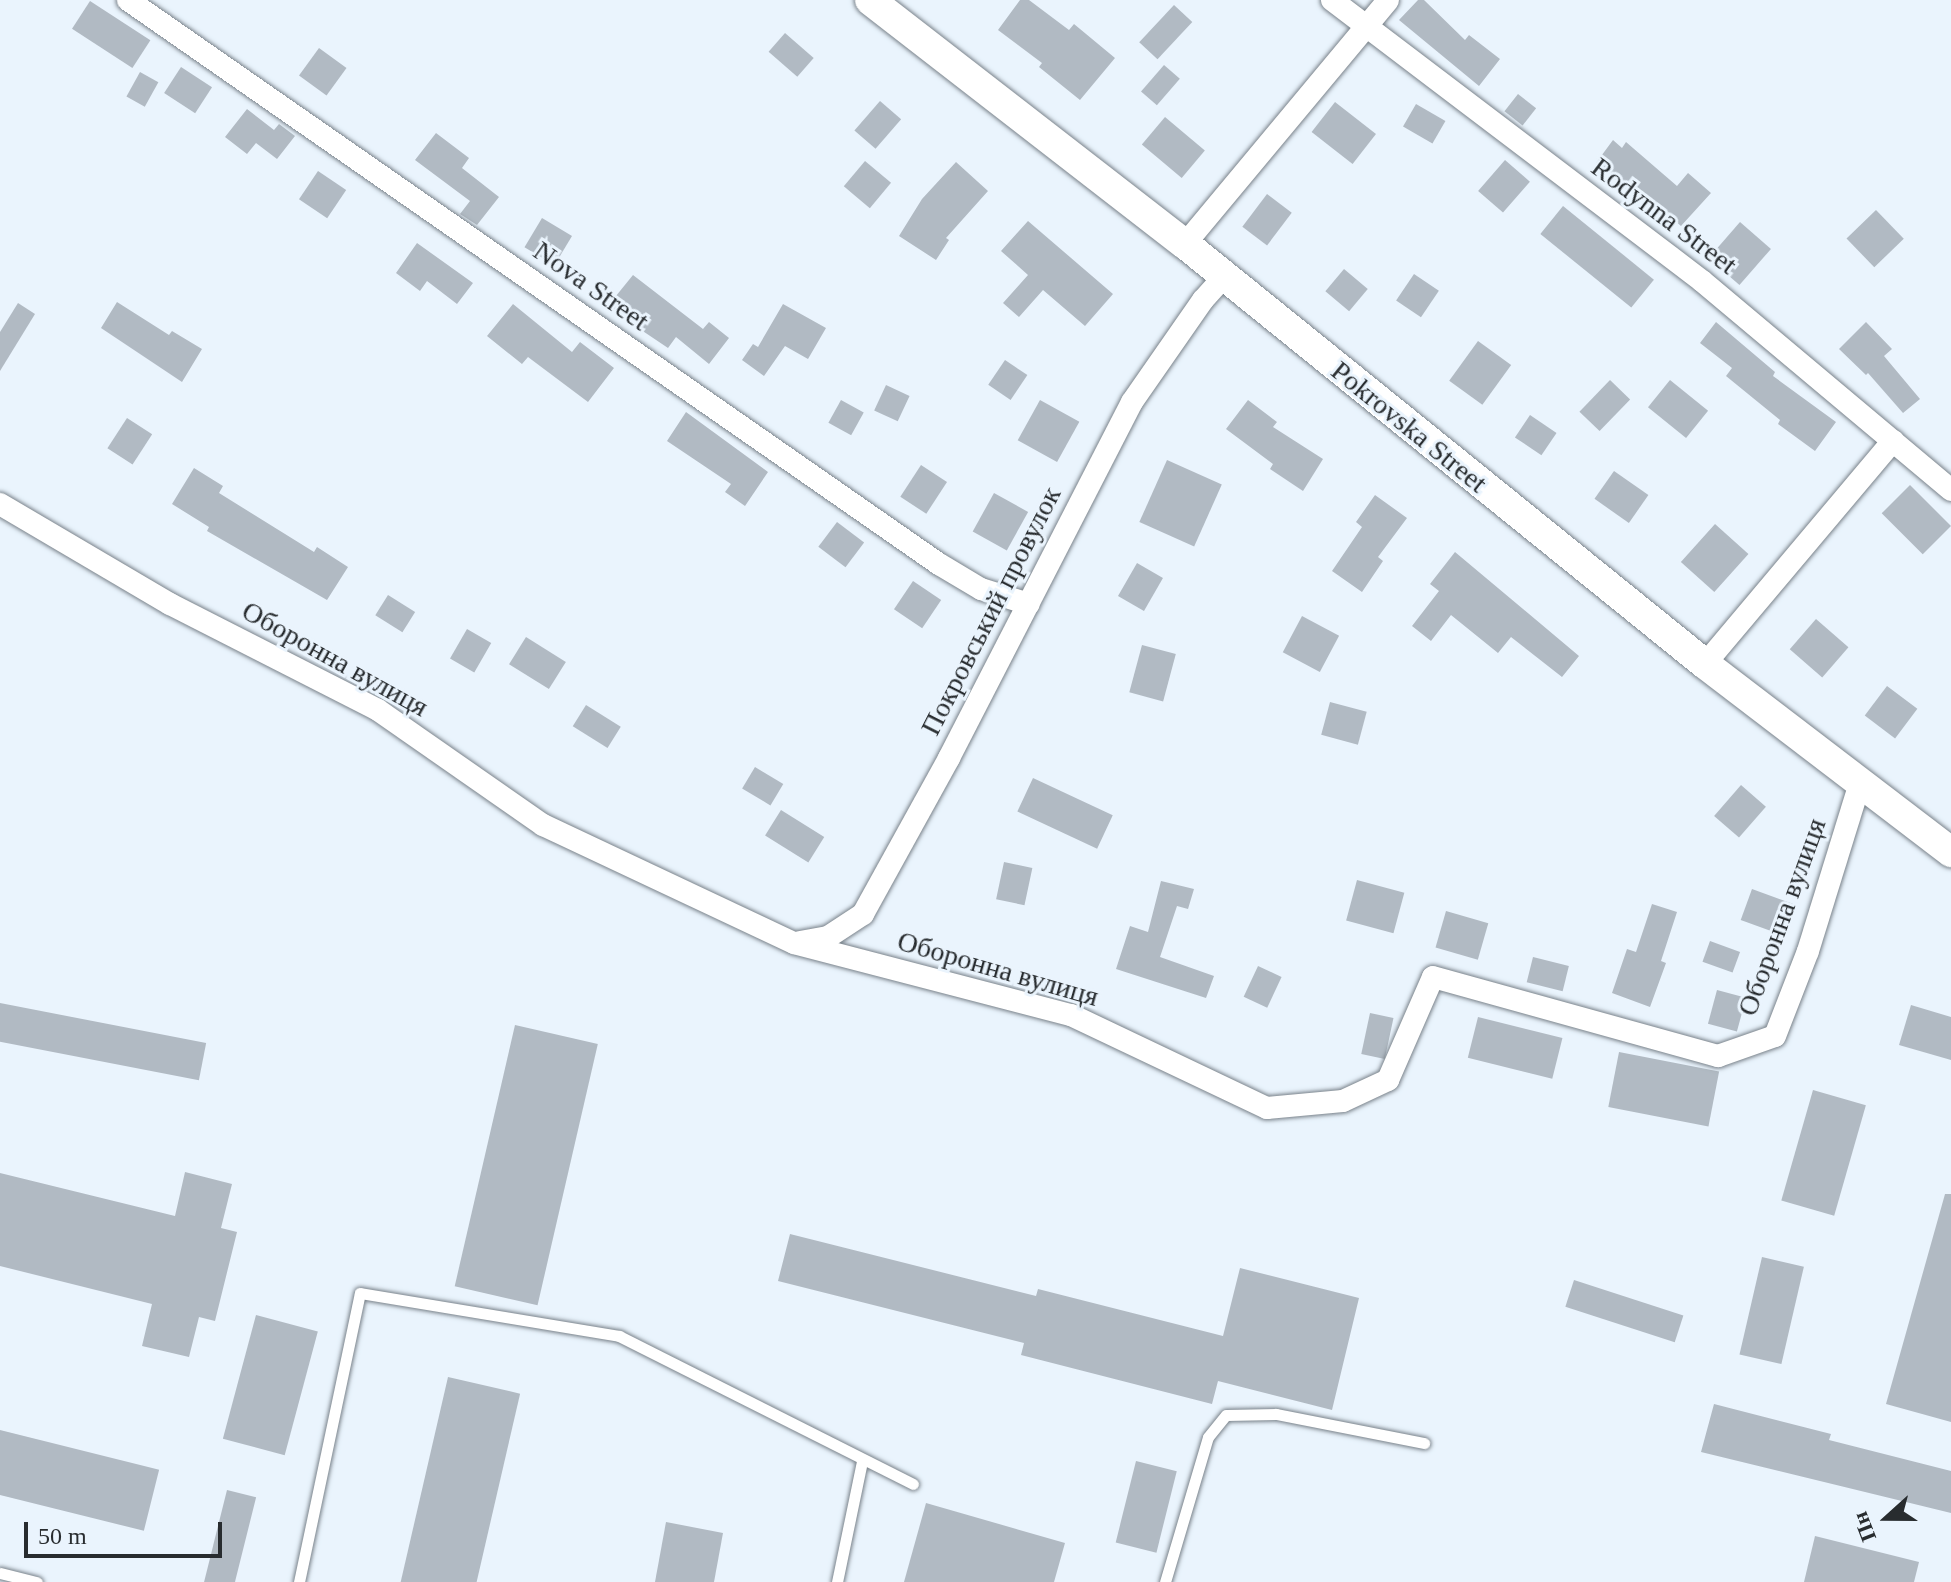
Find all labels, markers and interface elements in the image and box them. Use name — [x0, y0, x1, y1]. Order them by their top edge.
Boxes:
street label: Rodynna Street — [1585, 150, 1743, 282]
street label: Nova Street — [527, 234, 655, 338]
street label: Pokrovska Street — [1324, 354, 1494, 500]
street label: Покровський провулок — [914, 481, 1068, 741]
street label: Оборонна вулиця — [236, 594, 434, 724]
street label: Оборонна вулиця — [1731, 814, 1833, 1020]
street label: Оборонна вулиця — [894, 924, 1102, 1014]
north arrow — [1847, 1478, 1927, 1558]
scale bar — [28, 1506, 226, 1556]
text: Пн — [1847, 1508, 1881, 1545]
text: 50 m — [38, 1523, 87, 1549]

